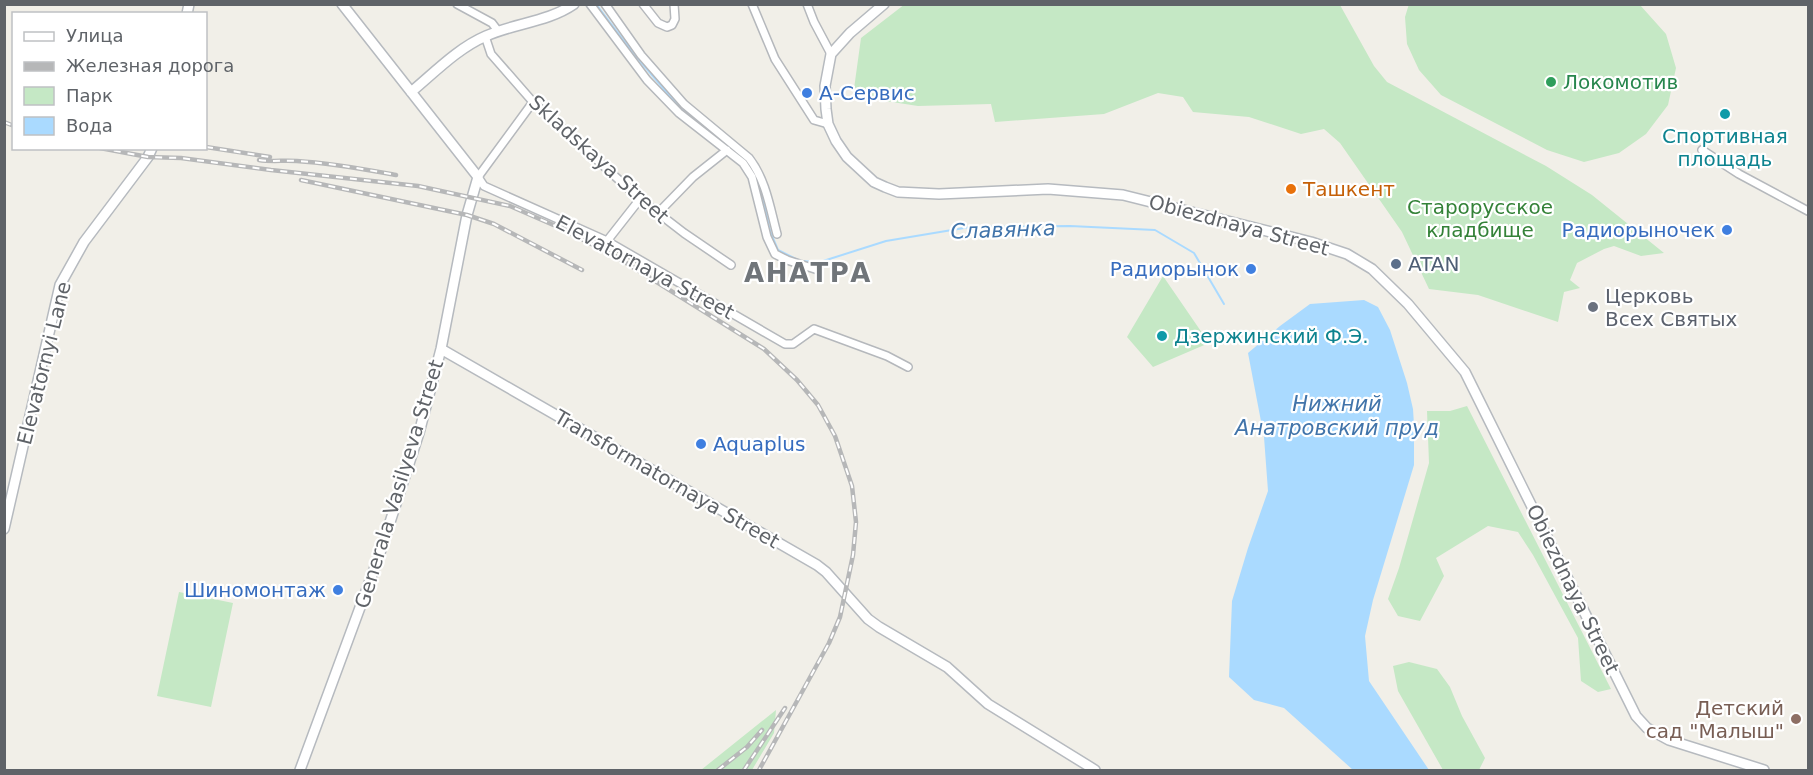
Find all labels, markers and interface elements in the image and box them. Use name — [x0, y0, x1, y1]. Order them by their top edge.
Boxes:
legend — [12, 12, 207, 150]
text: Улица — [66, 25, 123, 46]
text: Железная дорога — [66, 55, 234, 76]
place label: Локомотив — [1563, 70, 1678, 94]
marker: Локомотив — [1544, 75, 1558, 89]
place label: А-Сервис — [819, 81, 915, 105]
text: Парк — [66, 85, 113, 106]
marker: А-Сервис — [800, 86, 814, 100]
street label: Skladskaya Street — [524, 90, 674, 228]
marker: Спортивная площадь — [1718, 107, 1732, 121]
text: Вода — [66, 115, 113, 136]
place label: Спортивная площадь — [1662, 124, 1788, 171]
place label: Ташкент — [1302, 177, 1395, 201]
marker: Ташкент — [1284, 182, 1298, 196]
street label: Obiezdnaya Street — [1146, 189, 1332, 261]
park label: Старорусское кладбище — [1407, 195, 1553, 242]
street label: Elevatornaya Street — [552, 210, 738, 324]
water label: Славянка — [950, 216, 1056, 244]
place label: Радиорыночек — [1562, 218, 1715, 242]
marker: Радиорыночек — [1720, 223, 1734, 237]
place label: ATAN — [1408, 252, 1459, 276]
place label: Радиорынок — [1110, 257, 1239, 281]
marker: ATAN — [1389, 257, 1403, 271]
district label: АНАТРА — [744, 258, 872, 288]
marker: Радиорынок — [1244, 262, 1258, 276]
street label: Elevatornyi Lane — [12, 279, 76, 447]
place label: Церковь Всех Святых — [1605, 284, 1737, 331]
marker: Церковь Всех Святых — [1586, 300, 1600, 314]
place label: Дзержинский Ф.Э. — [1174, 324, 1369, 348]
marker: Дзержинский Ф.Э. — [1155, 329, 1169, 343]
street label: Generala Vasilyeva Street — [350, 357, 448, 611]
water label: Нижний Анатровский пруд — [1233, 392, 1439, 440]
street label: Transformatornaya Street — [549, 404, 784, 553]
place label: Aquaplus — [713, 432, 805, 456]
marker: Aquaplus — [694, 437, 708, 451]
street label: Obiezdnaya Street — [1522, 500, 1625, 678]
place label: Шиномонтаж — [184, 578, 326, 602]
marker: Шиномонтаж — [331, 583, 345, 597]
place label: Детский сад "Малыш" — [1646, 696, 1784, 743]
marker: Детский сад "Малыш" — [1789, 712, 1803, 726]

